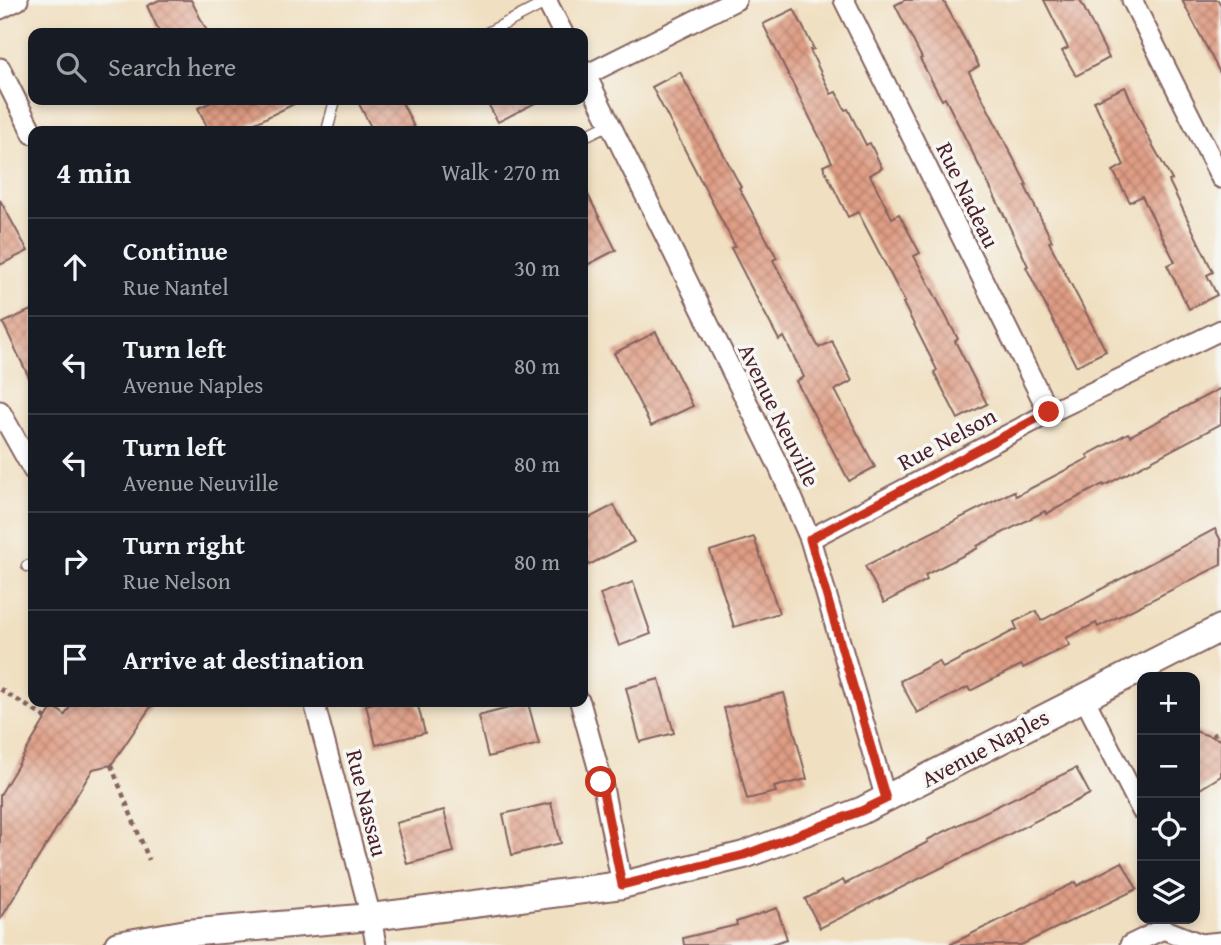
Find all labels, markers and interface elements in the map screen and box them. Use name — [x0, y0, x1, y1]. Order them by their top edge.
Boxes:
search box — [28, 28, 588, 105]
text: Search here — [108, 47, 236, 86]
icon: search — [52, 48, 90, 86]
street label: Rue Nadeau — [929, 136, 1008, 254]
text: 4 min — [56, 150, 131, 194]
text: Walk · 270 m — [441, 155, 560, 188]
text: Continue — [123, 231, 228, 270]
icon: ahead — [56, 248, 94, 286]
text: 30 m — [514, 251, 560, 284]
text: Rue Nantel — [123, 270, 229, 303]
text: Turn left — [123, 329, 226, 368]
street label: Avenue Neuville — [731, 338, 828, 492]
icon: left — [56, 346, 94, 384]
text: 80 m — [514, 349, 560, 382]
text: Avenue Naples — [123, 368, 263, 401]
route end — [1033, 396, 1064, 427]
street label: Rue Nelson — [892, 399, 1002, 478]
text: Turn left — [123, 427, 226, 466]
icon: left — [56, 444, 94, 482]
text: 80 m — [514, 447, 560, 480]
text: Avenue Neuville — [123, 466, 279, 499]
text: Turn right — [123, 525, 245, 564]
icon: right — [56, 542, 94, 580]
text: 80 m — [514, 545, 560, 578]
text: Rue Nelson — [123, 564, 231, 597]
icon: arrive — [56, 640, 94, 678]
text: Arrive at destination — [123, 640, 364, 679]
map controls — [1137, 672, 1200, 924]
button: + — [1137, 672, 1200, 735]
street label: Avenue Naples — [915, 700, 1055, 795]
button: − — [1137, 735, 1200, 798]
street label: Rue Nassau — [338, 746, 397, 860]
route start — [585, 766, 616, 797]
button: locate — [1137, 798, 1200, 861]
button: layers — [1137, 861, 1200, 924]

